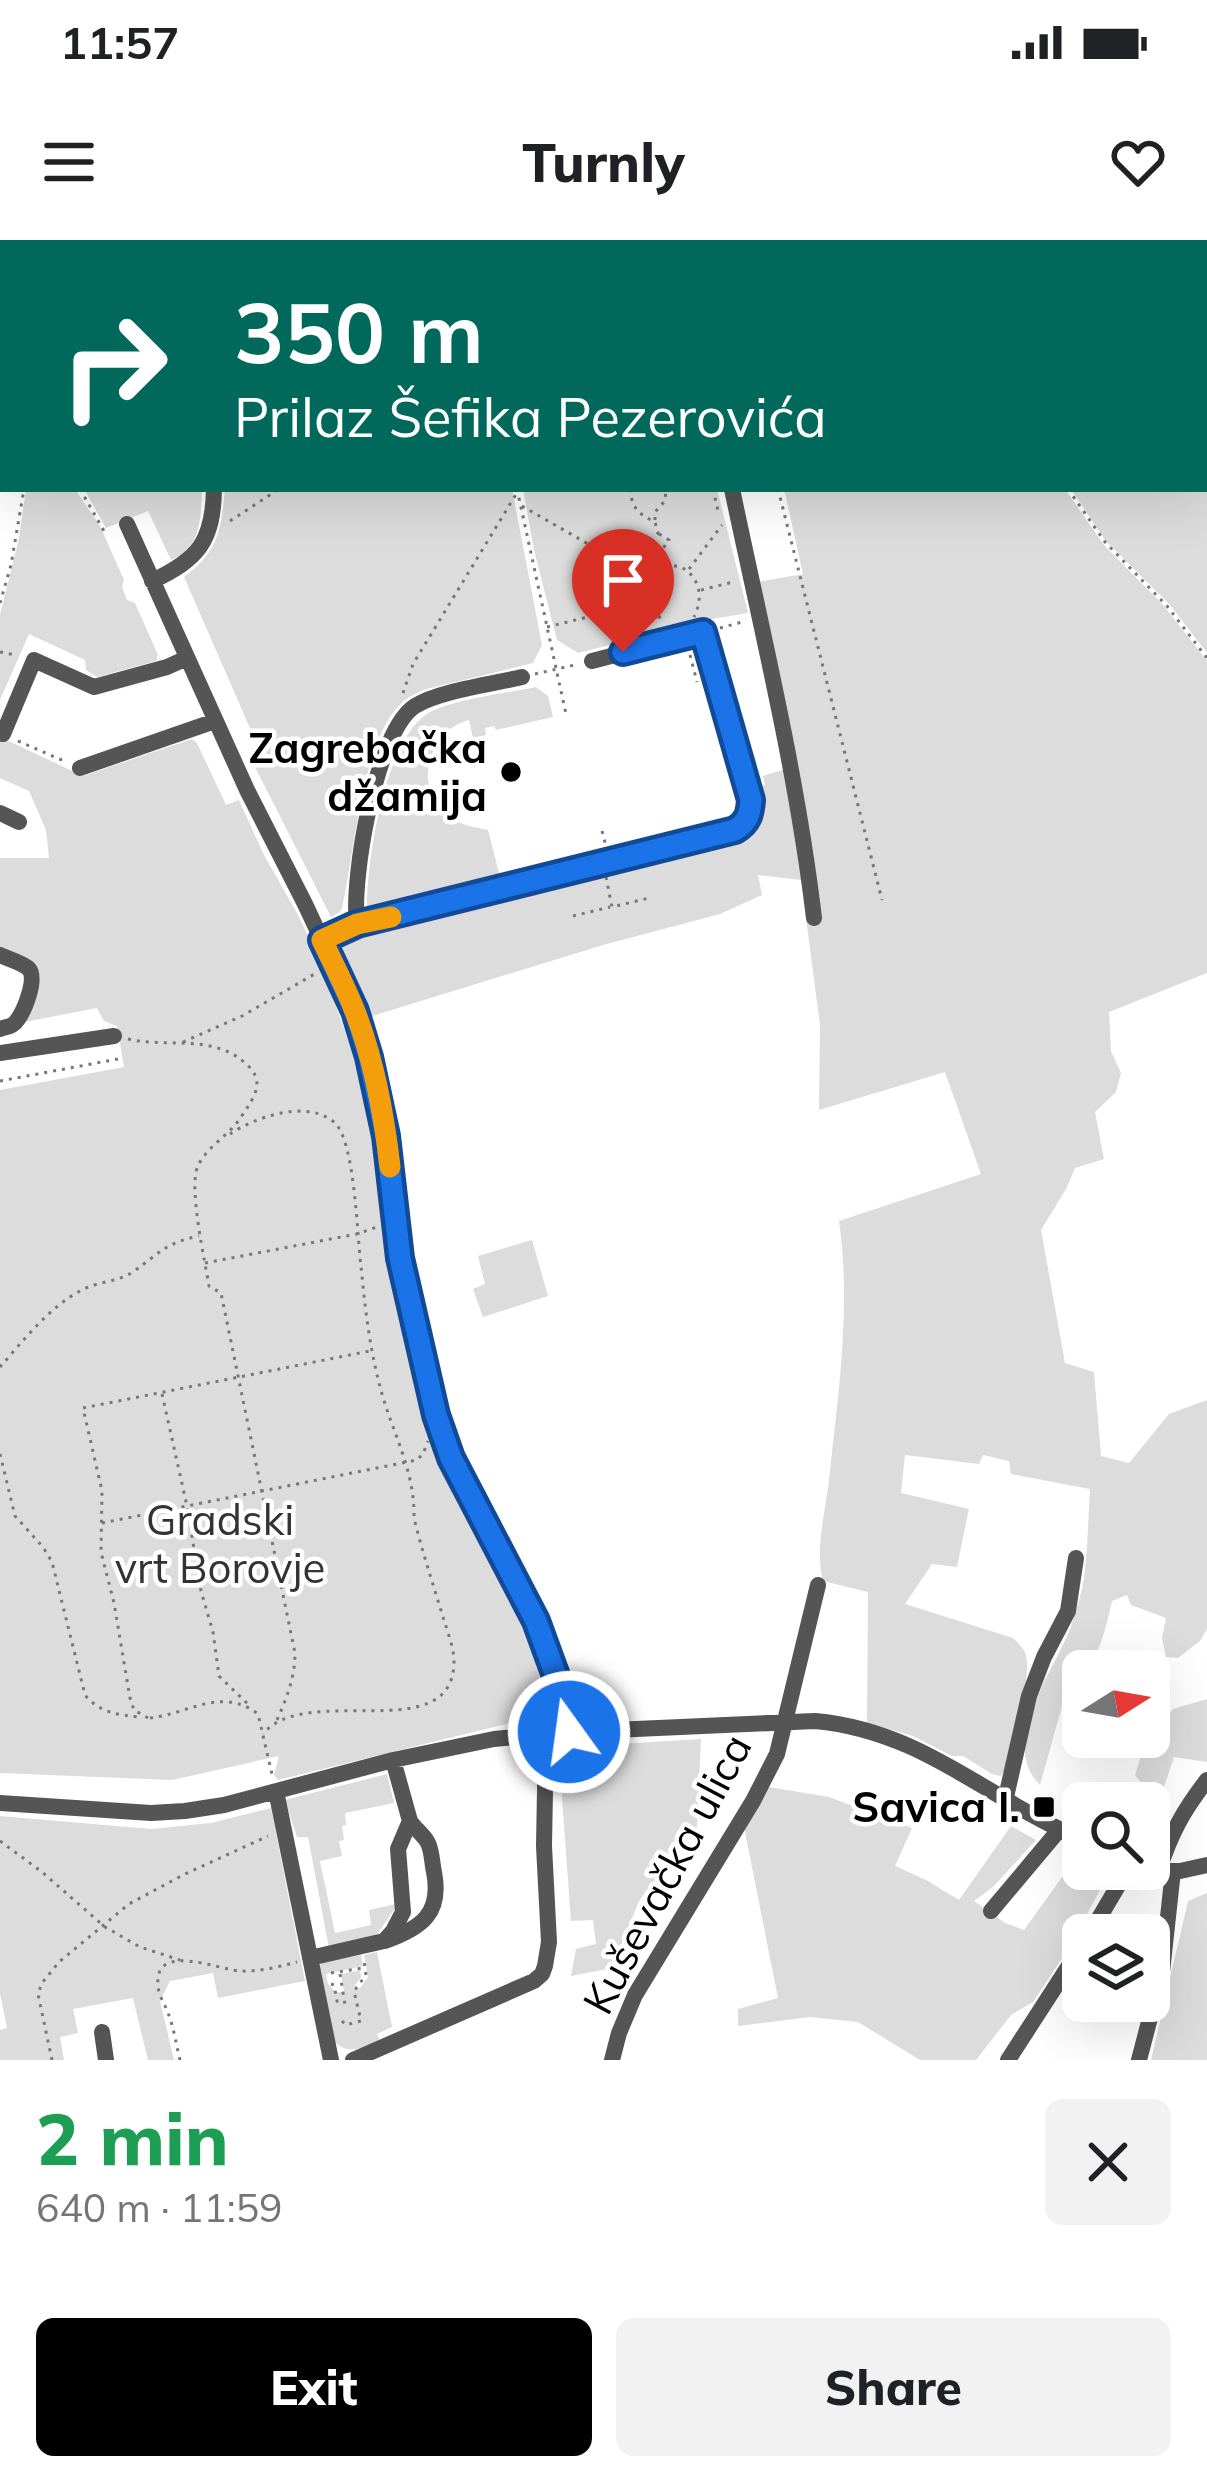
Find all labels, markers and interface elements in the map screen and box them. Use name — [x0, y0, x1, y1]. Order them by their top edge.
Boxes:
text: 11:57 — [60, 14, 179, 70]
text: Turnly — [522, 128, 685, 196]
icon: menu — [36, 129, 102, 195]
icon: heart — [1105, 129, 1171, 195]
text: 350 m — [234, 279, 484, 384]
icon: right — [36, 288, 192, 444]
text: Prilaz Šefika Pezerovića — [234, 383, 827, 451]
pin — [572, 529, 674, 652]
icon: arrive — [590, 547, 656, 613]
place label: Zagrebačka džamija — [248, 721, 487, 822]
marker: Zagrebačka džamija — [498, 759, 524, 785]
park label: Gradski vrt Borovje — [115, 1493, 325, 1594]
north arrow — [1062, 1650, 1170, 1758]
map controls — [1062, 1650, 1170, 2022]
position arrow — [506, 1669, 632, 1795]
street label: Kuševačka ulica — [571, 1725, 763, 2023]
place label: Savica I. — [852, 1780, 1020, 1833]
button: search — [1062, 1782, 1170, 1890]
marker: Savica I. — [1031, 1794, 1057, 1820]
button: layers — [1062, 1914, 1170, 2022]
text: 2 min — [36, 2093, 229, 2183]
button: close — [1045, 2099, 1171, 2225]
text: 640 m · 11:59 — [36, 2183, 282, 2232]
button: Exit — [36, 2318, 592, 2456]
button: Share — [616, 2318, 1171, 2456]

